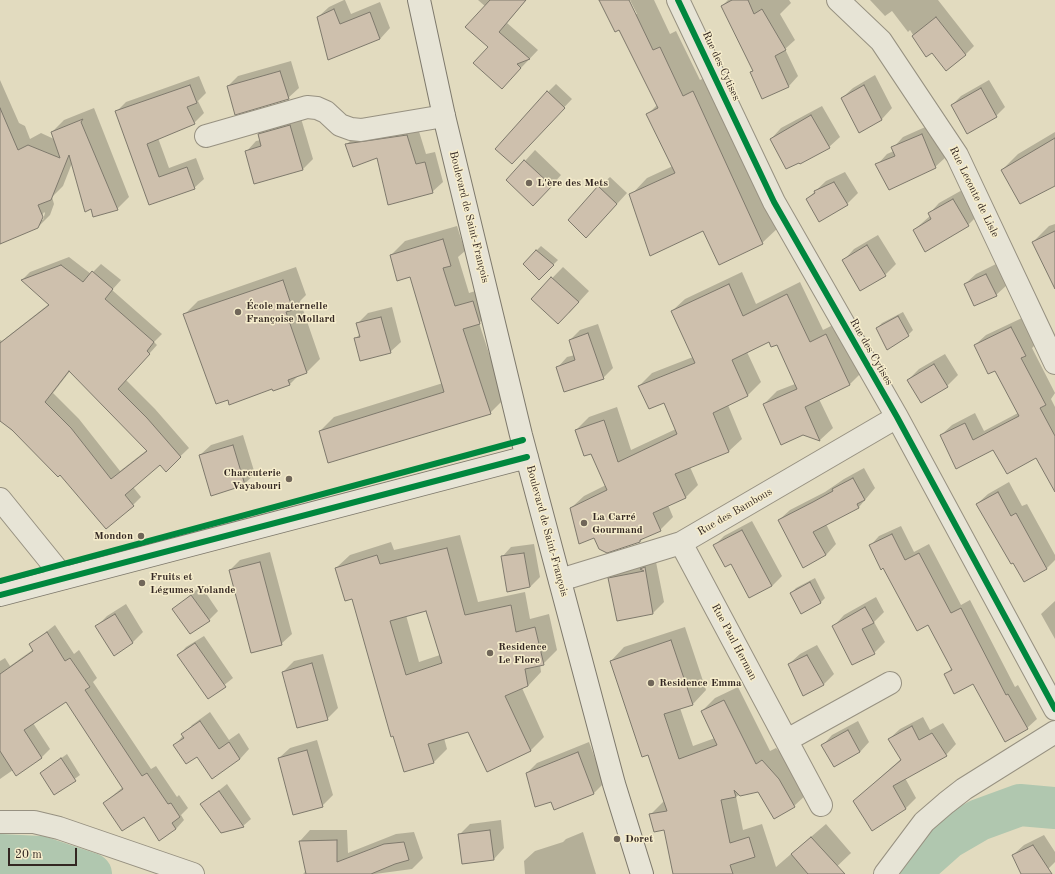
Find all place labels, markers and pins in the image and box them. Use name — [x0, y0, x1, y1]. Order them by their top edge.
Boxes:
place label: L'ère des Mets — [537, 176, 608, 190]
marker: L'ère des Mets — [524, 178, 534, 188]
place label: École maternelle Françoise Mollard — [246, 299, 335, 325]
marker: École maternelle Françoise Mollard — [233, 307, 243, 317]
place label: Charcuterie Vayabouri — [224, 466, 281, 492]
marker: Charcuterie Vayabouri — [284, 474, 294, 484]
place label: La Carré Gourmand — [592, 510, 643, 536]
marker: La Carré Gourmand — [579, 518, 589, 528]
place label: Mondon — [94, 529, 133, 543]
marker: Mondon — [136, 531, 146, 541]
place label: Fruits et Légumes Yolande — [150, 570, 236, 596]
marker: Fruits et Légumes Yolande — [137, 578, 147, 588]
place label: Residence Le Flore — [498, 640, 547, 666]
marker: Residence Le Flore — [485, 648, 495, 658]
place label: Residence Emma — [659, 676, 742, 690]
marker: Residence Emma — [646, 678, 656, 688]
place label: Doret — [625, 832, 653, 846]
marker: Doret — [612, 834, 622, 844]

